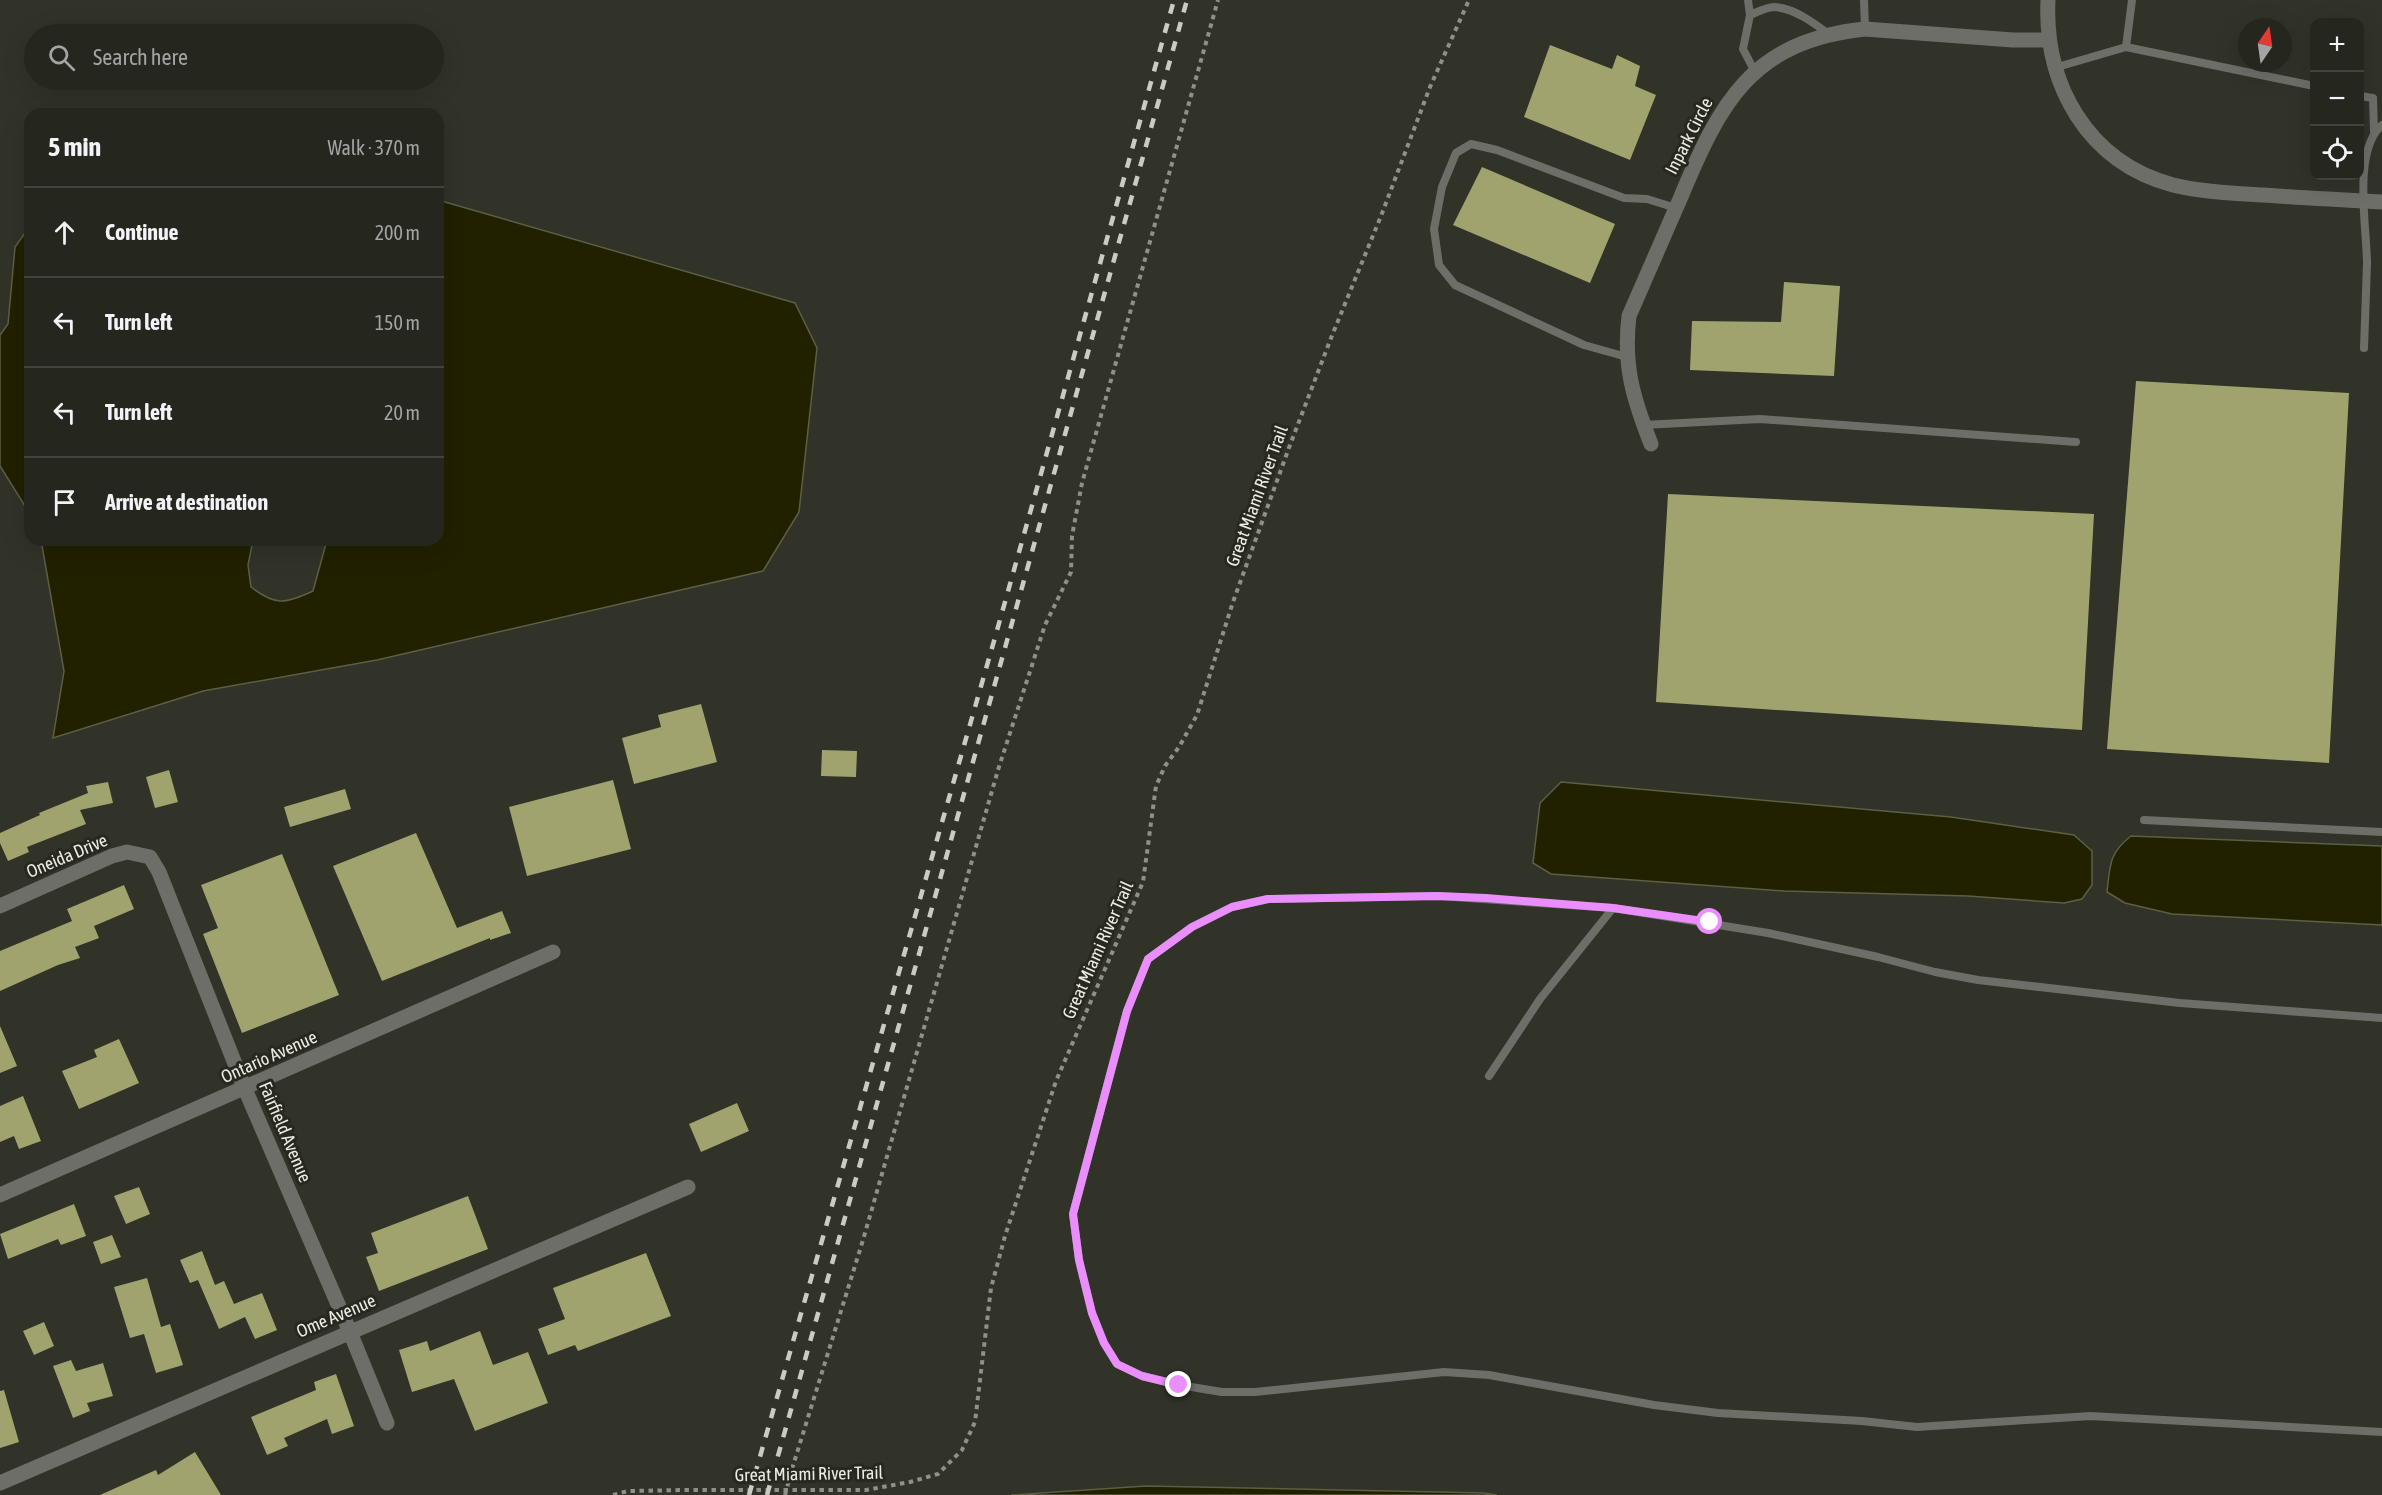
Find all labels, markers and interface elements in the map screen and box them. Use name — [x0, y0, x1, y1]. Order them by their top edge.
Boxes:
north arrow — [2238, 18, 2292, 72]
map controls — [2310, 18, 2364, 180]
button: + — [2310, 18, 2364, 72]
search box — [24, 24, 444, 90]
icon: search — [45, 41, 78, 74]
text: Search here — [93, 44, 188, 70]
button: − — [2310, 72, 2364, 126]
street label: Inpark Circle — [1660, 94, 1717, 177]
button: locate — [2310, 126, 2364, 180]
text: 5 min — [48, 132, 101, 162]
text: Walk · 370 m — [328, 136, 420, 159]
icon: ahead — [48, 216, 81, 249]
text: Continue — [105, 219, 179, 245]
text: 200 m — [375, 221, 420, 244]
icon: left — [48, 306, 81, 339]
text: Turn left — [105, 309, 172, 335]
text: 150 m — [375, 311, 420, 334]
icon: left — [48, 396, 81, 429]
text: Turn left — [105, 399, 172, 425]
text: 20 m — [384, 401, 420, 424]
street label: Great Miami River Trail — [1221, 422, 1292, 569]
icon: arrive — [48, 486, 81, 519]
text: Arrive at destination — [105, 489, 268, 515]
street label: Oneida Drive — [23, 829, 110, 882]
street label: Great Miami River Trail — [1058, 877, 1137, 1022]
route start — [1696, 908, 1722, 934]
street label: Ontario Avenue — [217, 1026, 320, 1087]
street label: Fairfield Avenue — [255, 1078, 316, 1185]
street label: Ome Avenue — [293, 1289, 379, 1342]
route end — [1165, 1371, 1191, 1397]
street label: Great Miami River Trail — [735, 1462, 884, 1485]

